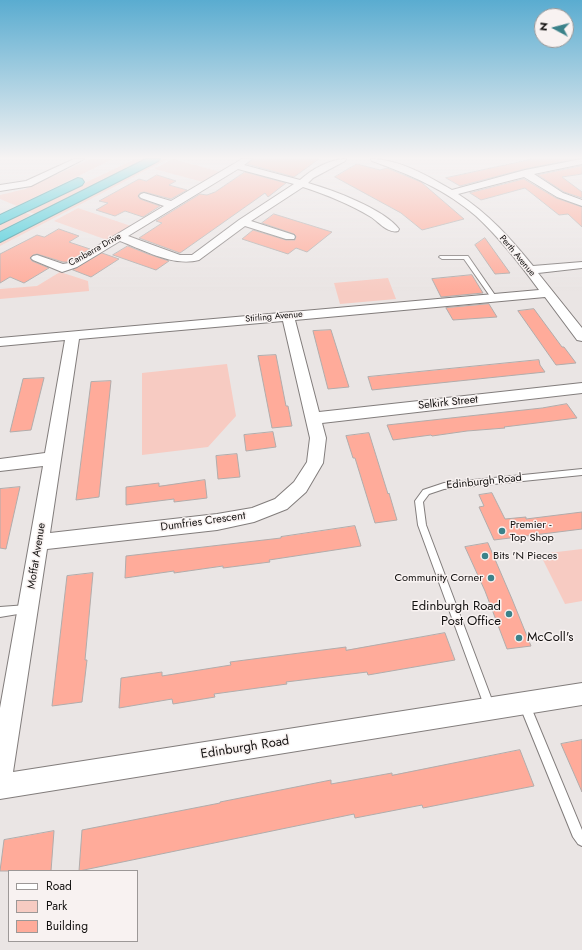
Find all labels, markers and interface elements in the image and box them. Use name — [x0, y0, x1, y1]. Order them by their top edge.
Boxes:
north arrow — [534, 8, 574, 48]
text: N — [535, 21, 552, 32]
street label: Canberra Drive — [67, 231, 123, 269]
street label: Perth Avenue — [497, 233, 537, 279]
street label: Stirling Avenue — [245, 309, 303, 325]
street label: Selkirk Street — [417, 393, 479, 413]
street label: Edinburgh Road — [446, 471, 522, 493]
street label: Dumfries Crescent — [160, 510, 246, 534]
place label: Premier - Top Shop — [510, 518, 554, 544]
street label: Moffat Avenue — [25, 522, 49, 590]
marker: Premier - Top Shop — [497, 526, 507, 536]
place label: Bits 'N Pieces — [493, 549, 557, 563]
marker: Bits 'N Pieces — [480, 551, 490, 561]
place label: Community Corner — [395, 571, 483, 585]
marker: Community Corner — [486, 573, 496, 583]
place label: Edinburgh Road Post Office — [412, 599, 501, 630]
marker: Edinburgh Road Post Office — [504, 609, 514, 619]
place label: McColl's — [527, 630, 573, 646]
marker: McColl's — [514, 633, 524, 643]
street label: Edinburgh Road — [200, 733, 290, 763]
legend — [8, 870, 138, 942]
text: Road — [46, 877, 72, 895]
text: Park — [46, 897, 67, 915]
text: Building — [46, 917, 88, 935]

